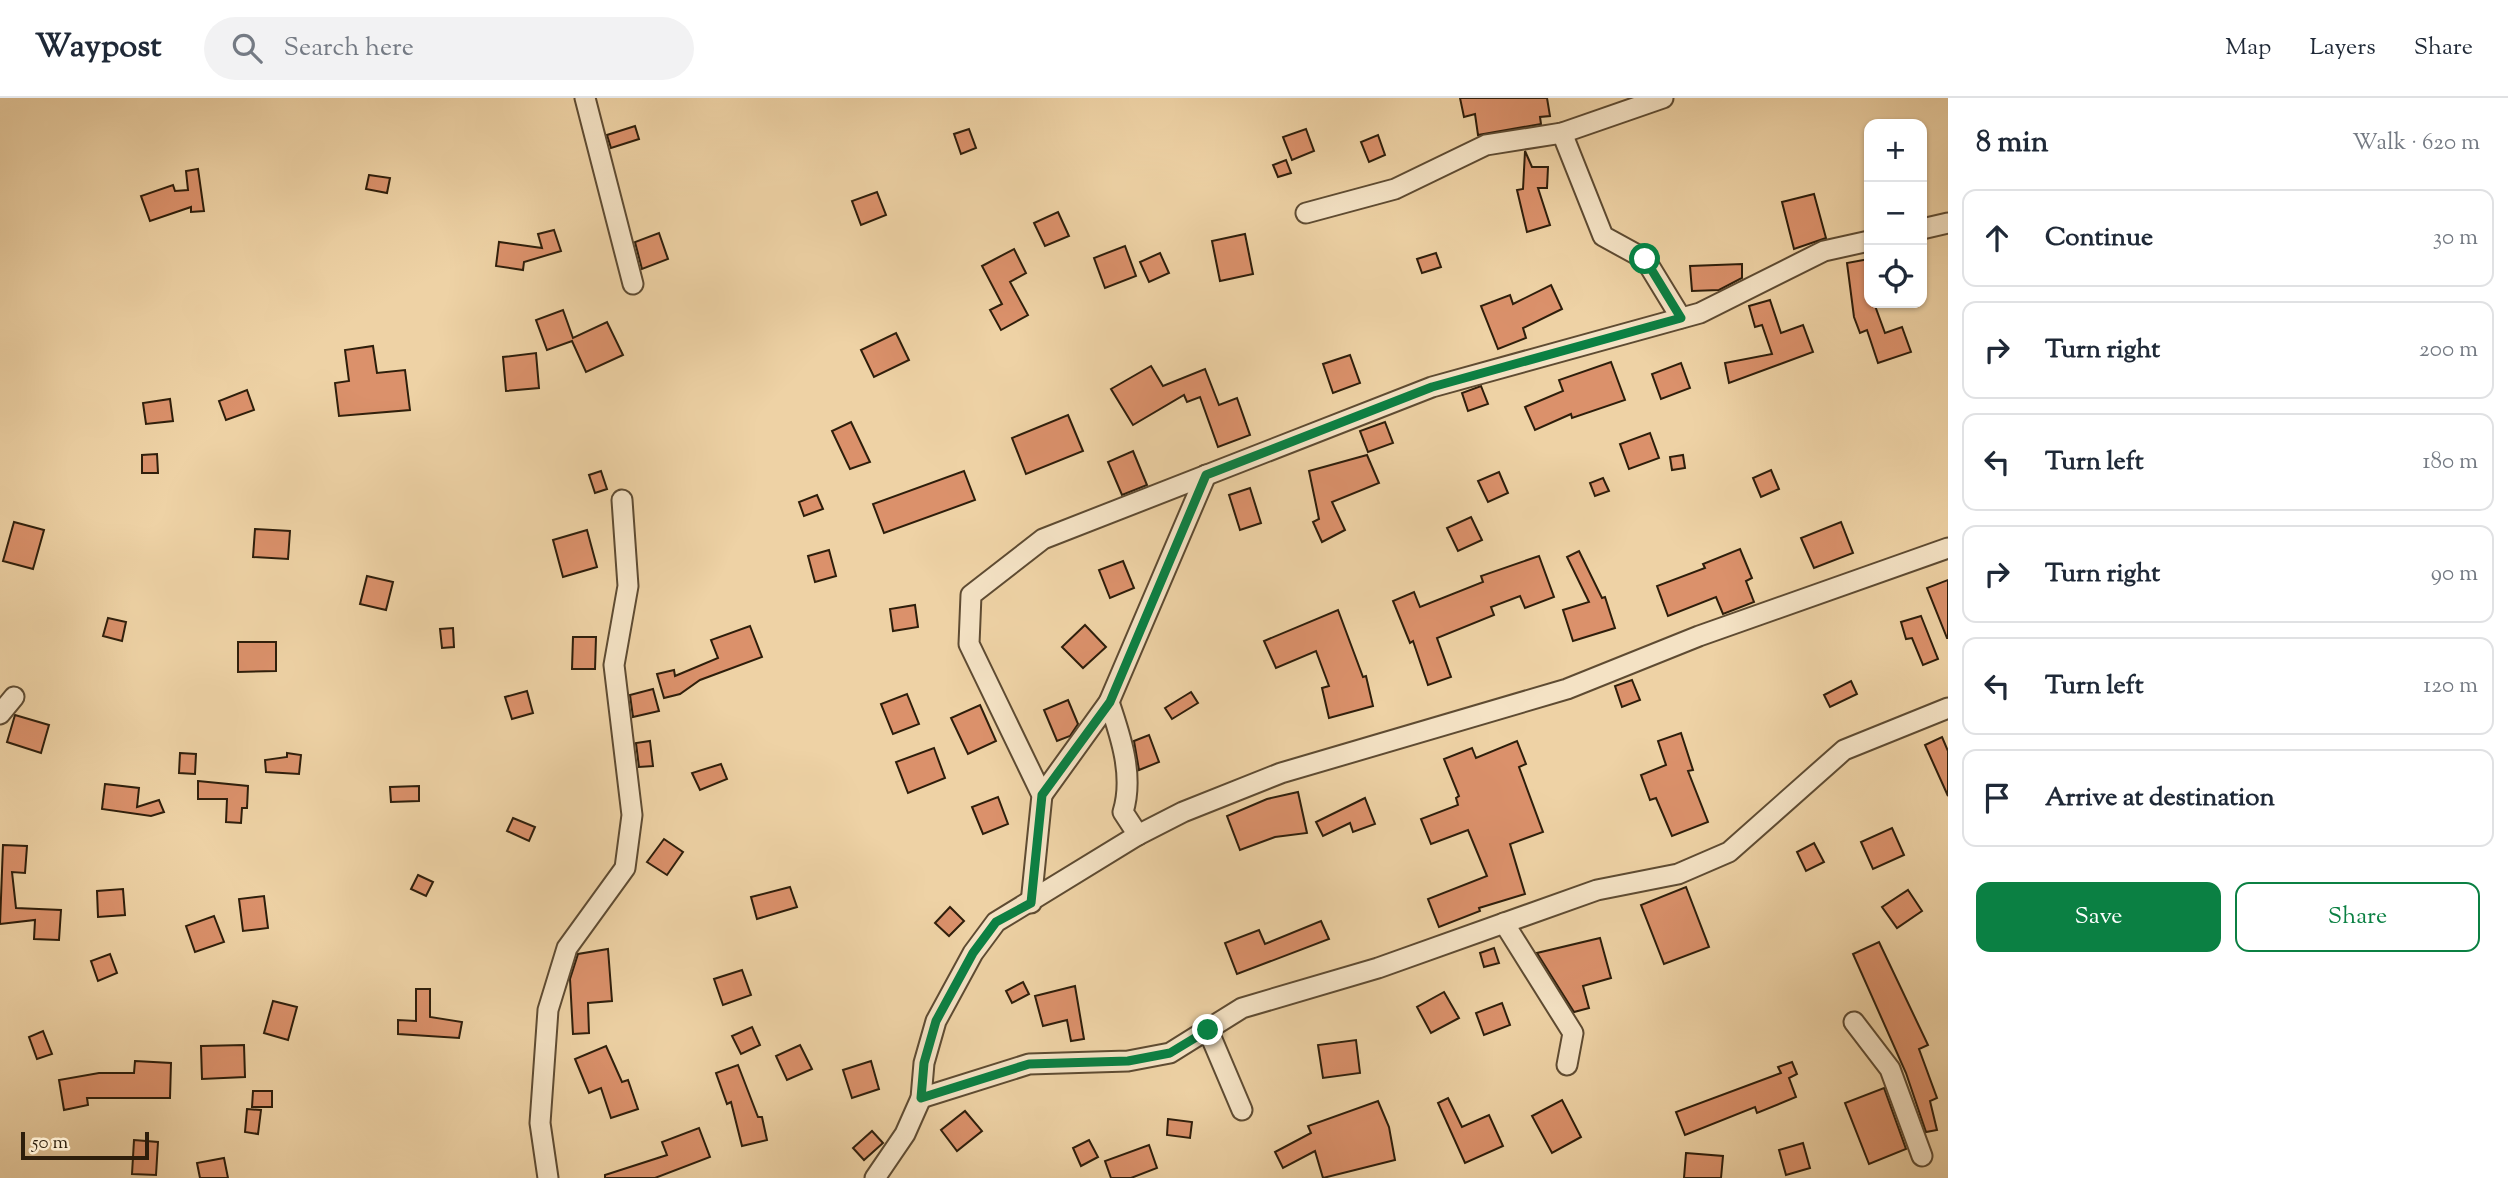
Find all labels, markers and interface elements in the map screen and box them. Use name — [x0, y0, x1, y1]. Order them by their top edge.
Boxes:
search box — [204, 17, 694, 80]
text: Waypost — [35, 24, 162, 72]
icon: search — [228, 29, 266, 67]
text: Search here — [284, 30, 414, 67]
text: Map — [2225, 31, 2271, 65]
text: Layers — [2309, 31, 2376, 65]
text: Share — [2414, 31, 2473, 65]
map controls — [1864, 119, 1927, 308]
button: + — [1864, 119, 1927, 182]
text: 8 min — [1976, 122, 2048, 165]
text: Walk · 620 m — [2352, 127, 2480, 160]
button: − — [1864, 182, 1927, 245]
icon: ahead — [1978, 219, 2016, 257]
text: Continue — [2045, 220, 2153, 257]
text: 30 m — [2433, 222, 2478, 255]
route start — [1629, 243, 1660, 274]
button: locate — [1864, 245, 1927, 308]
icon: right — [1978, 331, 2016, 369]
text: Turn right — [2045, 332, 2160, 369]
text: 200 m — [2419, 334, 2478, 367]
icon: left — [1978, 443, 2016, 481]
text: Turn left — [2045, 444, 2144, 481]
text: 180 m — [2423, 446, 2478, 479]
icon: right — [1978, 555, 2016, 593]
text: Turn right — [2045, 556, 2160, 593]
text: 90 m — [2431, 558, 2478, 591]
icon: left — [1978, 667, 2016, 705]
text: Turn left — [2045, 668, 2144, 705]
text: 120 m — [2423, 670, 2478, 703]
icon: arrive — [1978, 779, 2016, 817]
text: Arrive at destination — [2045, 780, 2275, 817]
button: Save — [1976, 882, 2221, 952]
button: Share — [2235, 882, 2480, 952]
route end — [1192, 1014, 1223, 1045]
scale bar — [21, 1129, 149, 1161]
text: 50 m — [32, 1130, 68, 1157]

